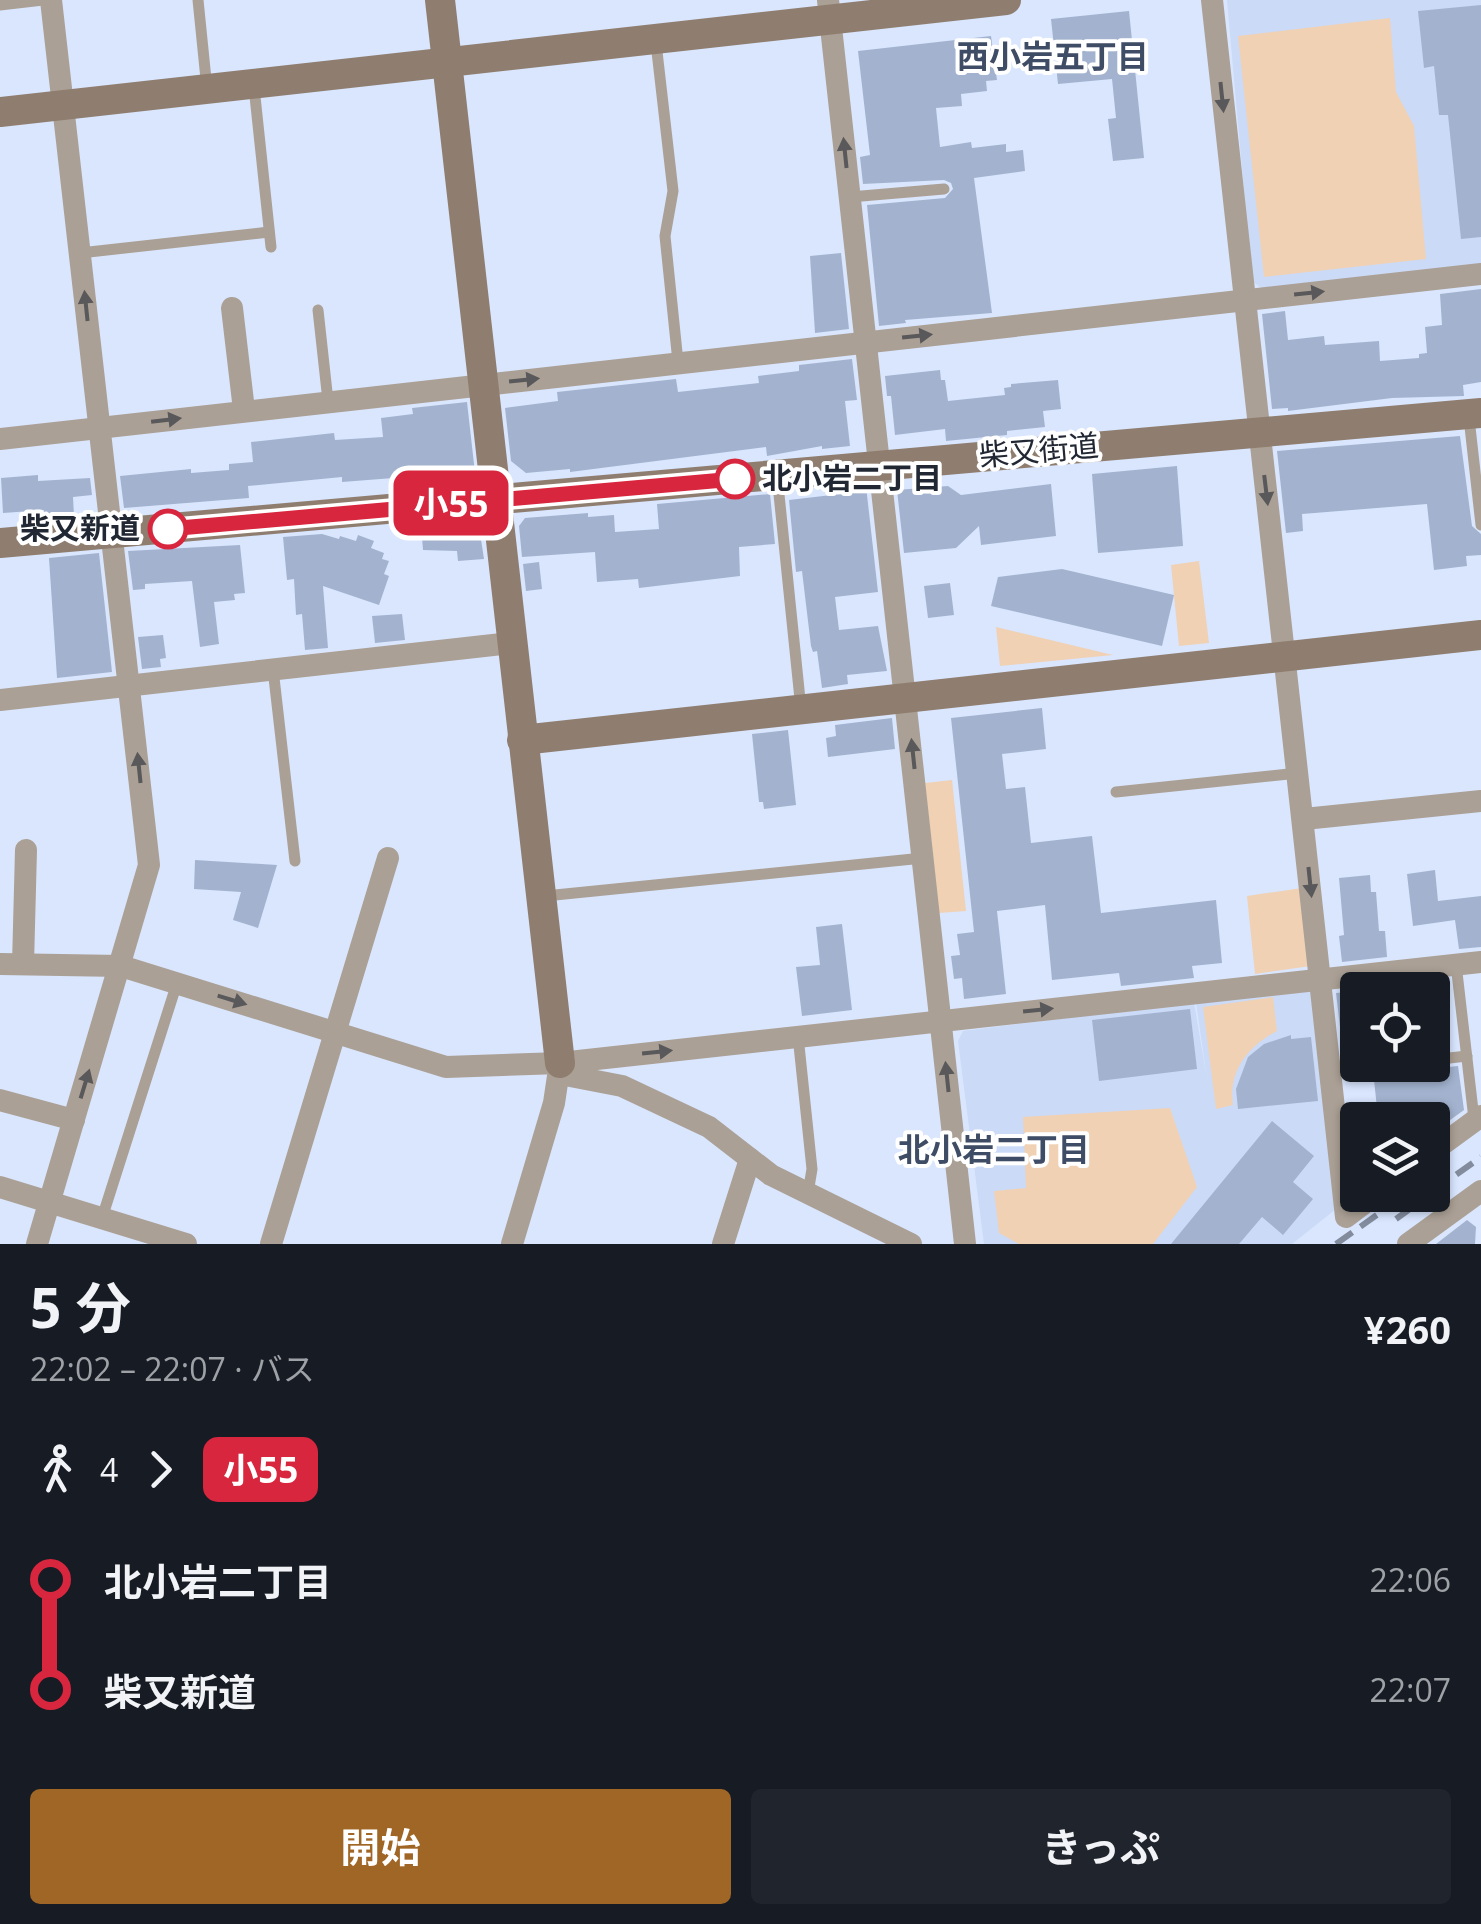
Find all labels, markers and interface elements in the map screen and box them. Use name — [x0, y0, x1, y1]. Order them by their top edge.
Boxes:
district label: 西小岩五丁目 — [957, 34, 1149, 77]
one-way arrow — [1215, 82, 1231, 113]
one-way arrow — [837, 137, 853, 169]
one-way arrow — [1294, 285, 1326, 301]
one-way arrow — [78, 290, 94, 322]
one-way arrow — [901, 328, 933, 344]
one-way arrow — [509, 372, 540, 388]
one-way arrow — [151, 411, 183, 427]
street label: 柴又街道 — [977, 424, 1100, 475]
place label: 北小岩二丁目 — [762, 457, 942, 498]
marker: 北小岩二丁目 — [716, 460, 754, 498]
line badge: 小55 — [394, 470, 508, 536]
one-way arrow — [1258, 474, 1274, 506]
text: 小55 — [413, 480, 489, 527]
place label: 柴又新道 — [20, 507, 140, 548]
marker: 柴又新道 — [149, 510, 187, 548]
one-way arrow — [905, 738, 921, 770]
one-way arrow — [131, 752, 147, 784]
one-way arrow — [1302, 867, 1318, 898]
map controls — [1340, 972, 1450, 1212]
button: locate — [1340, 972, 1450, 1082]
one-way arrow — [218, 994, 248, 1009]
one-way arrow — [1022, 1002, 1054, 1018]
one-way arrow — [642, 1044, 674, 1060]
one-way arrow — [939, 1061, 955, 1093]
one-way arrow — [79, 1069, 94, 1099]
button: layers — [1340, 1102, 1450, 1212]
district label: 北小岩二丁目 — [898, 1127, 1090, 1170]
text: 5 分 — [30, 1269, 131, 1344]
text: ¥260 — [1364, 1303, 1451, 1355]
text: 22:02 – 22:07 · バス — [30, 1347, 315, 1390]
icon: walk — [30, 1442, 85, 1497]
icon: forward — [133, 1442, 188, 1497]
text: 小55 — [223, 1446, 298, 1493]
text: 4 — [100, 1448, 118, 1491]
text: 北小岩二丁目 — [104, 1555, 332, 1607]
text: 22:06 — [1369, 1558, 1451, 1601]
text: 柴又新道 — [104, 1665, 256, 1717]
text: 22:07 — [1369, 1668, 1451, 1711]
button: 開始 — [30, 1789, 731, 1904]
button: きっぷ — [751, 1789, 1451, 1904]

